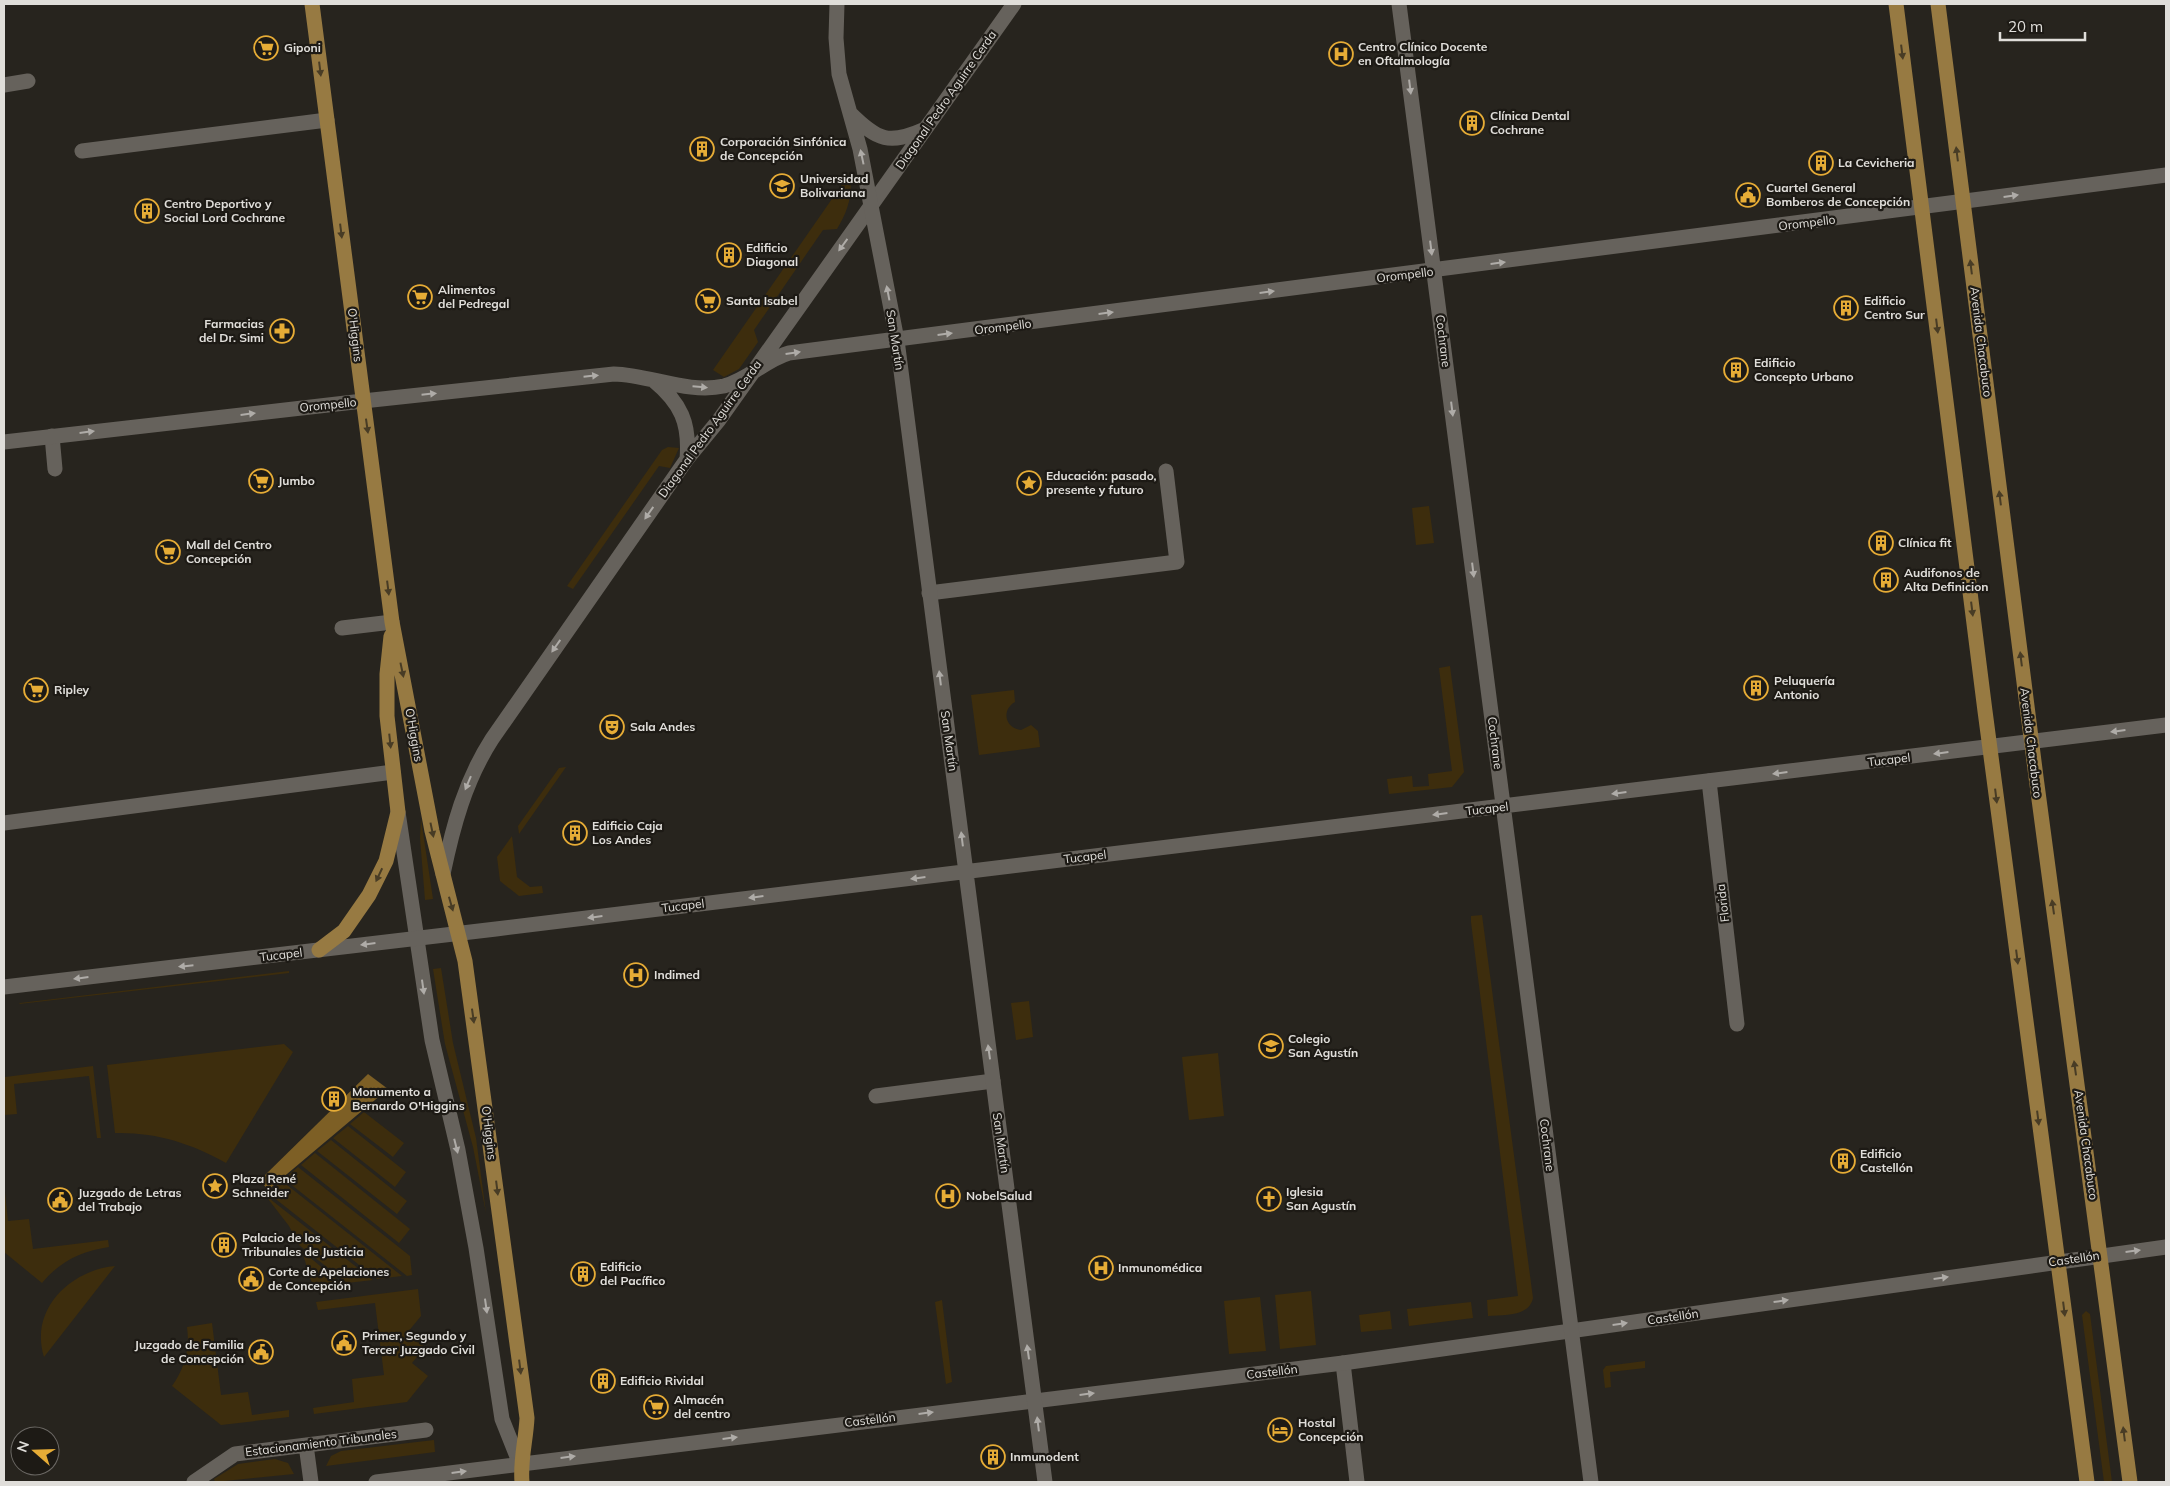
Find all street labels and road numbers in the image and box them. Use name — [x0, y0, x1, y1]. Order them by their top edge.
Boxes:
street label: Diagonal Pedro Aguirre Cerda — [892, 27, 999, 172]
street label: Orompello — [1778, 212, 1836, 233]
street label: Orompello — [1376, 264, 1434, 285]
street label: Avenida Chacabuco — [1967, 286, 1996, 398]
street label: O'Higgins — [345, 307, 366, 363]
street label: San Martín — [883, 309, 908, 371]
street label: Cochrane — [1433, 314, 1454, 368]
street label: Orompello — [974, 316, 1032, 337]
street label: Diagonal Pedro Aguirre Cerda — [655, 357, 764, 500]
street label: Orompello — [299, 394, 357, 415]
street label: Avenida Chacabuco — [2017, 687, 2046, 799]
street label: O'Higgins — [402, 707, 427, 763]
street label: San Martín — [938, 710, 961, 772]
street label: Cochrane — [1485, 716, 1506, 770]
street label: Tucapel — [1867, 749, 1911, 770]
street label: Tucapel — [1465, 798, 1509, 819]
street label: Tucapel — [1063, 846, 1107, 867]
street label: Florida — [1713, 883, 1732, 923]
street label: Tucapel — [661, 895, 705, 916]
street label: Tucapel — [259, 944, 303, 965]
street label: Avenida Chacabuco — [2071, 1089, 2102, 1201]
street label: O'Higgins — [479, 1105, 500, 1161]
street label: San Martín — [990, 1112, 1013, 1174]
street label: Cochrane — [1537, 1118, 1558, 1172]
street label: Castellón — [2047, 1248, 2100, 1270]
street label: Castellón — [1646, 1306, 1699, 1328]
street label: Castellón — [1246, 1361, 1298, 1382]
street label: Castellón — [844, 1409, 896, 1430]
street label: Estacionamiento Tribunales — [244, 1426, 398, 1459]

